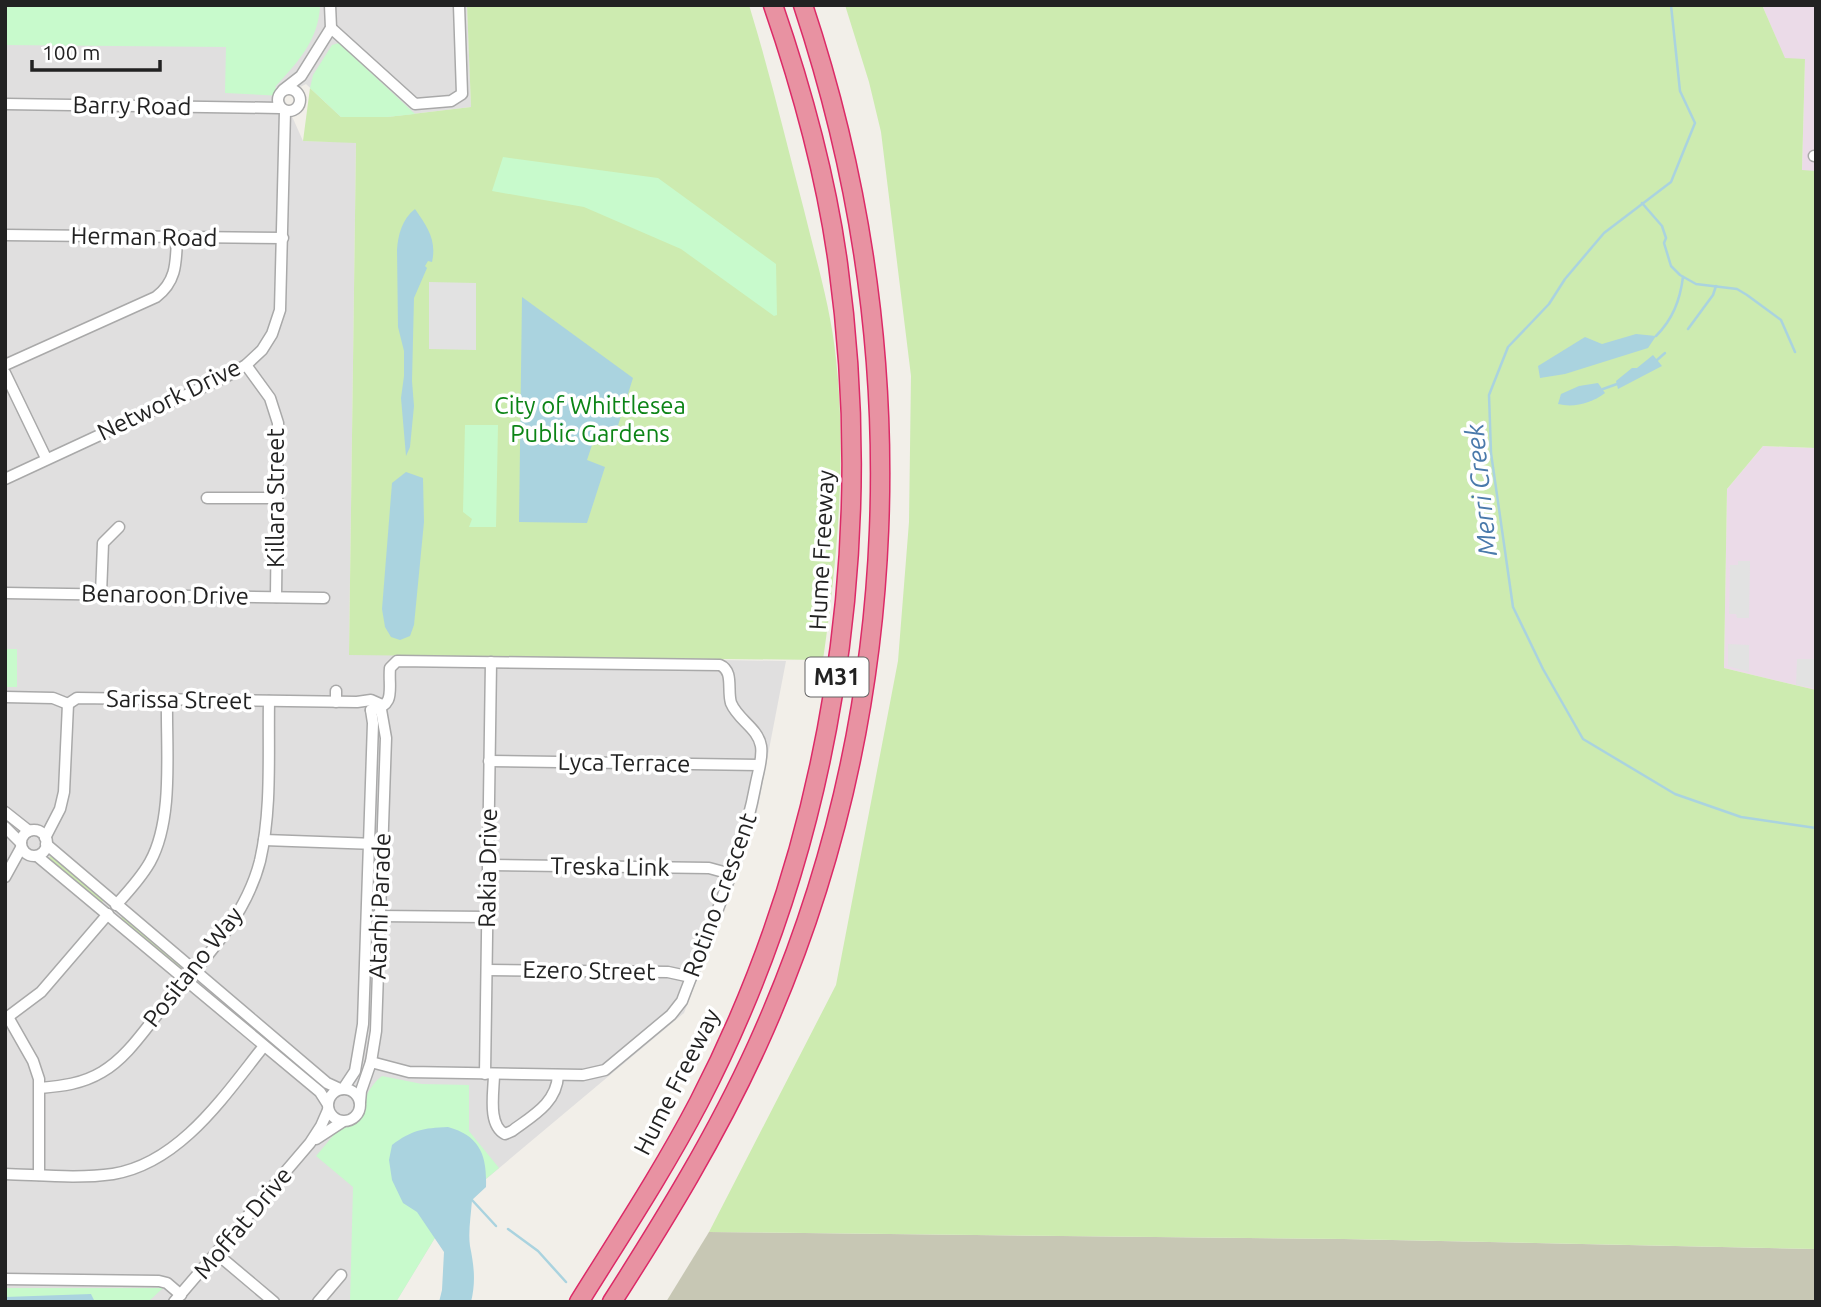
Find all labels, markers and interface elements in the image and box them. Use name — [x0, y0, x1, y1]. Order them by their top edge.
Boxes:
scale bar — [32, 28, 159, 72]
text: 100 m — [42, 40, 100, 64]
street label: Barry Road — [72, 91, 192, 120]
street label: Herman Road — [70, 222, 218, 251]
street label: Network Drive — [93, 353, 245, 446]
park label: City of Whittlesea Public Gardens — [494, 392, 686, 447]
water label: Merri Creek — [1459, 422, 1502, 558]
street label: Killara Street — [262, 428, 289, 568]
street label: Hume Freeway — [804, 469, 839, 631]
street label: Benaroon Drive — [81, 580, 249, 609]
road number: M31 — [806, 657, 868, 696]
street label: Sarissa Street — [106, 685, 253, 714]
street label: Lyca Terrace — [557, 748, 691, 777]
street label: Rakia Drive — [473, 808, 502, 928]
street label: Rotino Crescent — [677, 809, 762, 980]
street label: Atarhi Parade — [363, 832, 396, 980]
street label: Treska Link — [550, 852, 670, 881]
street label: Positano Way — [137, 901, 248, 1032]
street label: Ezero Street — [522, 956, 656, 985]
street label: Hume Freeway — [628, 1004, 725, 1159]
street label: Moffat Drive — [188, 1161, 297, 1284]

